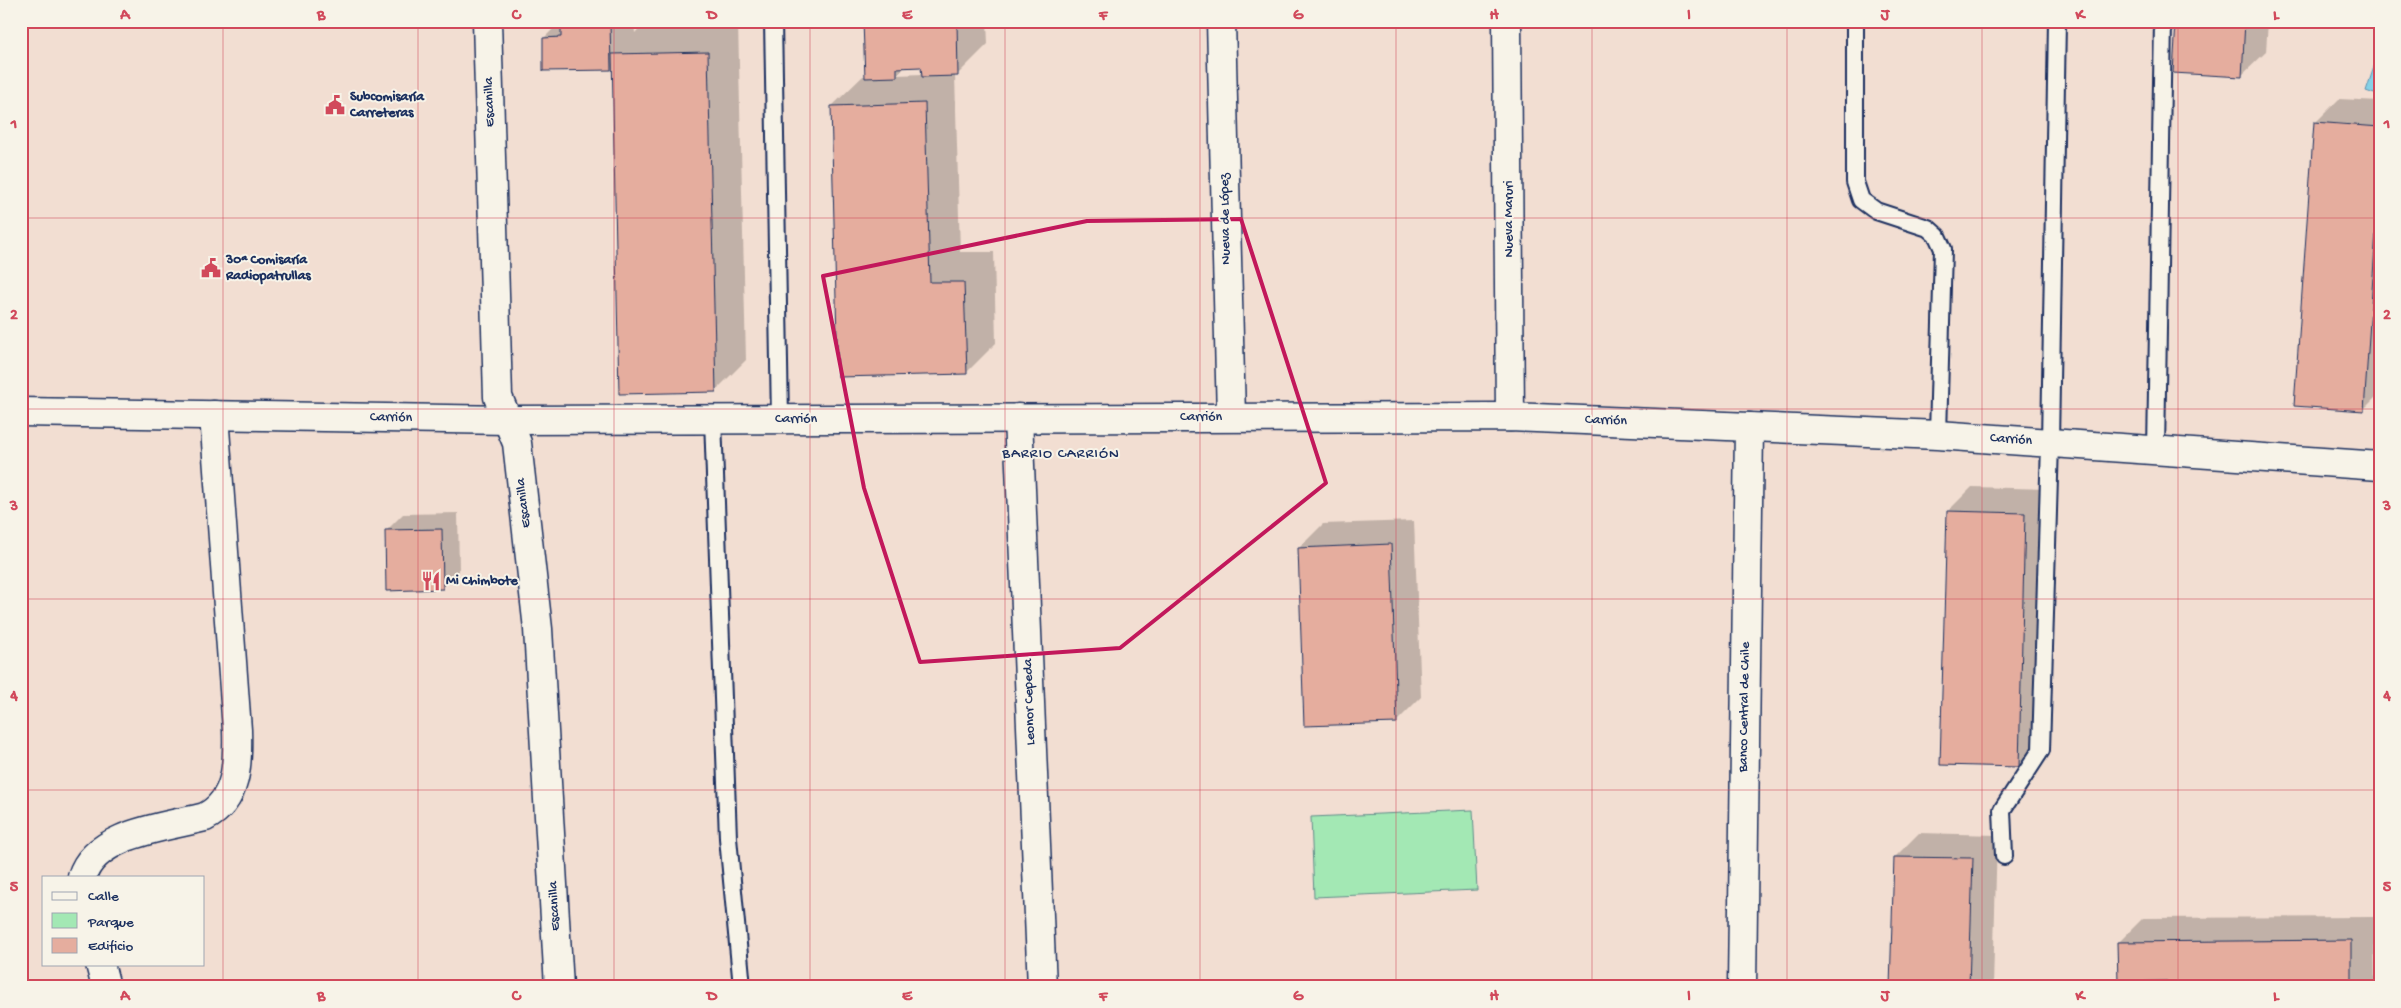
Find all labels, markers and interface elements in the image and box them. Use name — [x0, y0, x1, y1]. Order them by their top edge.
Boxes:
text: A — [119, 7, 131, 26]
text: B — [316, 7, 326, 26]
text: C — [511, 7, 522, 26]
text: D — [705, 7, 718, 26]
text: E — [902, 7, 913, 26]
text: F — [1098, 7, 1109, 26]
text: G — [1293, 7, 1304, 26]
text: H — [1489, 7, 1499, 26]
text: I — [1687, 7, 1691, 26]
text: J — [1880, 7, 1891, 26]
text: K — [2075, 7, 2087, 26]
text: L — [2273, 7, 2280, 26]
street label: Escanilla — [481, 75, 499, 127]
place label: Subcomisaría Carreteras — [349, 89, 425, 122]
public building icon: Subcomisaría Carreteras — [324, 94, 346, 116]
text: 1 — [10, 116, 17, 135]
text: 1 — [2383, 116, 2390, 135]
street label: Nueva de López — [1217, 172, 1235, 265]
street label: Nueva Maruri — [1501, 180, 1518, 258]
place label: 30ª Comisaría Radiopatrullas — [225, 252, 311, 285]
public building icon: 30ª Comisaría Radiopatrullas — [200, 257, 222, 279]
text: 2 — [10, 307, 18, 326]
text: 2 — [2383, 307, 2391, 326]
street label: Carrión — [370, 409, 413, 427]
street label: Carrión — [1180, 409, 1222, 426]
street label: Carrión — [775, 411, 817, 428]
street label: Carrión — [1585, 412, 1628, 430]
street label: Carrión — [1989, 430, 2033, 450]
district label: BARRIO CARRIÓN — [1001, 445, 1120, 463]
street label: Escanilla — [512, 476, 535, 529]
text: 3 — [9, 498, 18, 517]
text: 3 — [2382, 498, 2391, 517]
restaurant icon: Mi Chimbote — [420, 570, 442, 592]
place label: Mi Chimbote — [446, 573, 519, 590]
street label: Banco Central de Chile — [1735, 641, 1755, 773]
street label: Leonor Cepeda — [1020, 657, 1040, 746]
text: 4 — [9, 688, 18, 707]
text: 4 — [2382, 688, 2391, 707]
legend — [42, 876, 205, 966]
text: 5 — [10, 879, 19, 898]
street label: Escanilla — [545, 879, 565, 931]
text: 5 — [2383, 879, 2392, 898]
text: Calle — [88, 888, 119, 906]
text: Parque — [87, 914, 134, 932]
text: Edificio — [88, 938, 134, 956]
text: A — [119, 988, 131, 1007]
text: B — [316, 988, 326, 1007]
text: C — [511, 988, 522, 1007]
text: D — [705, 988, 718, 1007]
text: E — [902, 988, 913, 1007]
text: F — [1098, 988, 1109, 1007]
text: G — [1293, 988, 1304, 1007]
text: H — [1489, 988, 1499, 1007]
text: I — [1687, 988, 1691, 1007]
text: J — [1880, 988, 1891, 1007]
text: K — [2075, 988, 2087, 1007]
text: L — [2273, 988, 2280, 1007]

